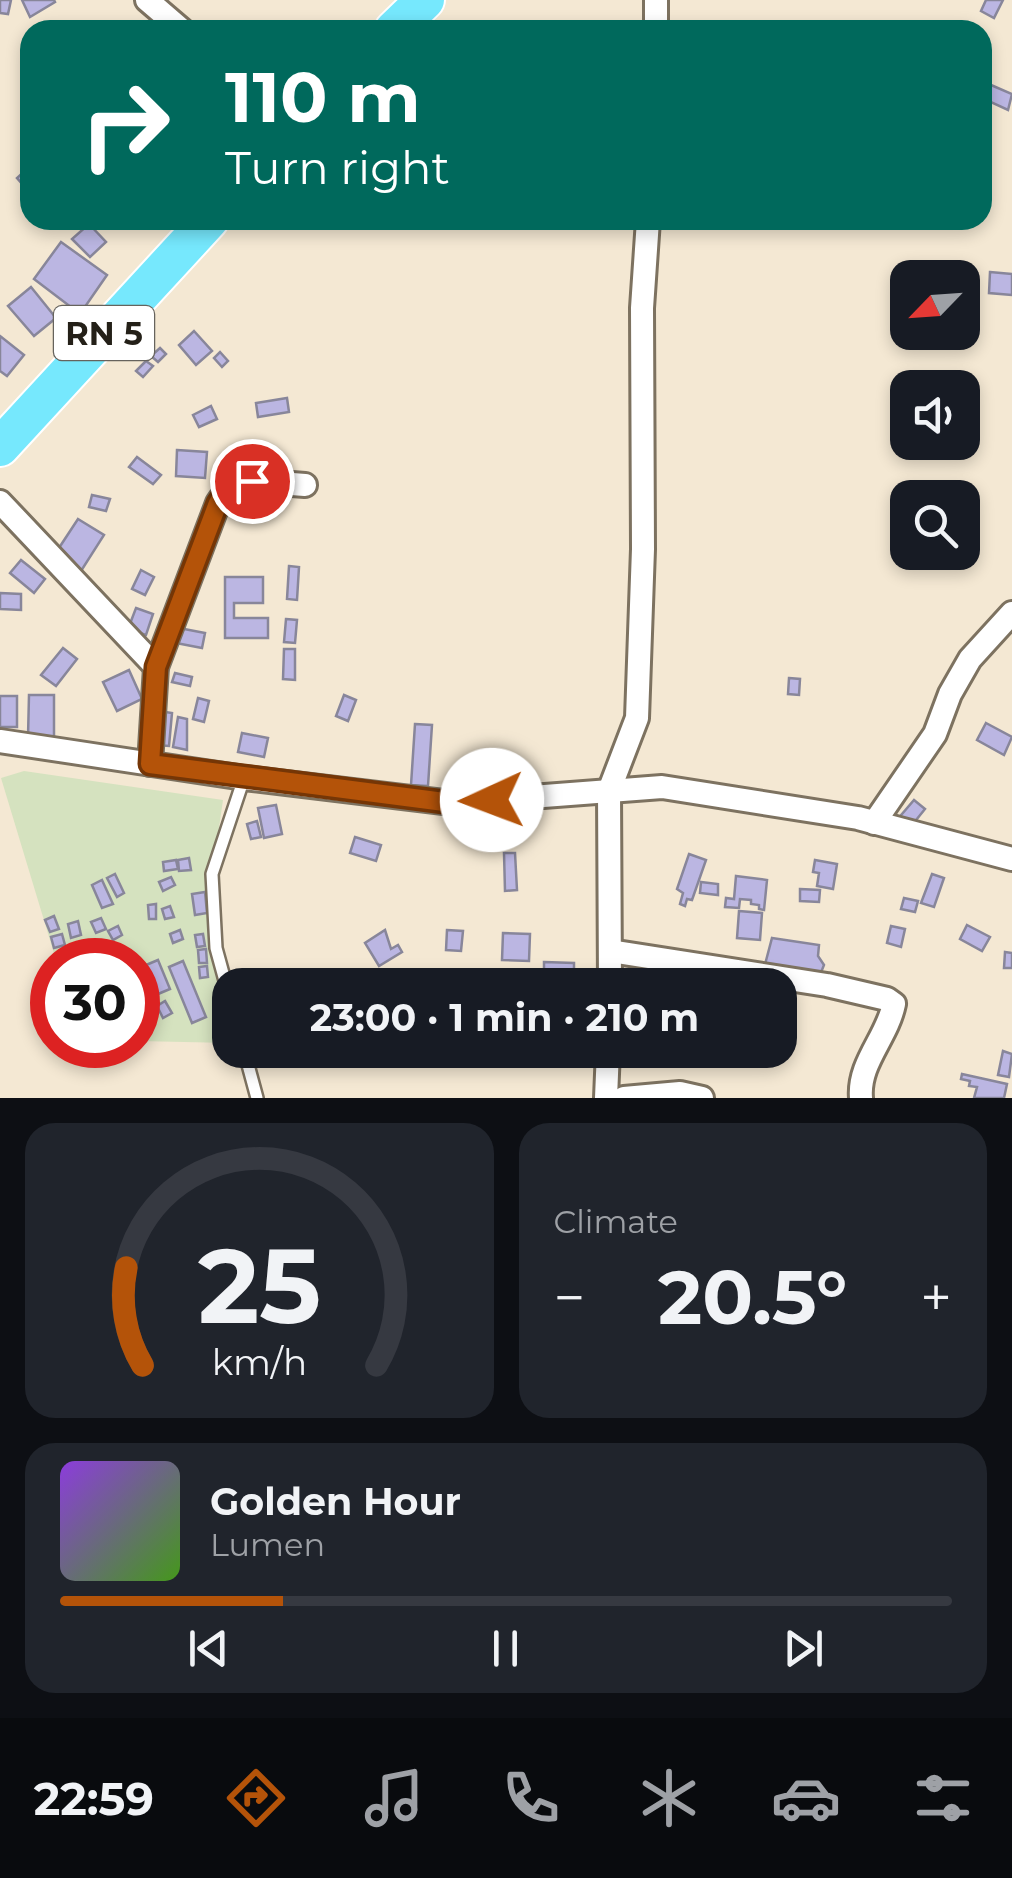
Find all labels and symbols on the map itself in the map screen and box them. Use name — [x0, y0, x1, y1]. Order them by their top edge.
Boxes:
north arrow — [890, 260, 980, 350]
road number: RN 5 — [54, 306, 154, 360]
pin — [210, 439, 295, 524]
position arrow — [440, 748, 544, 852]
speed limit sign: 30 — [30, 938, 160, 1068]

